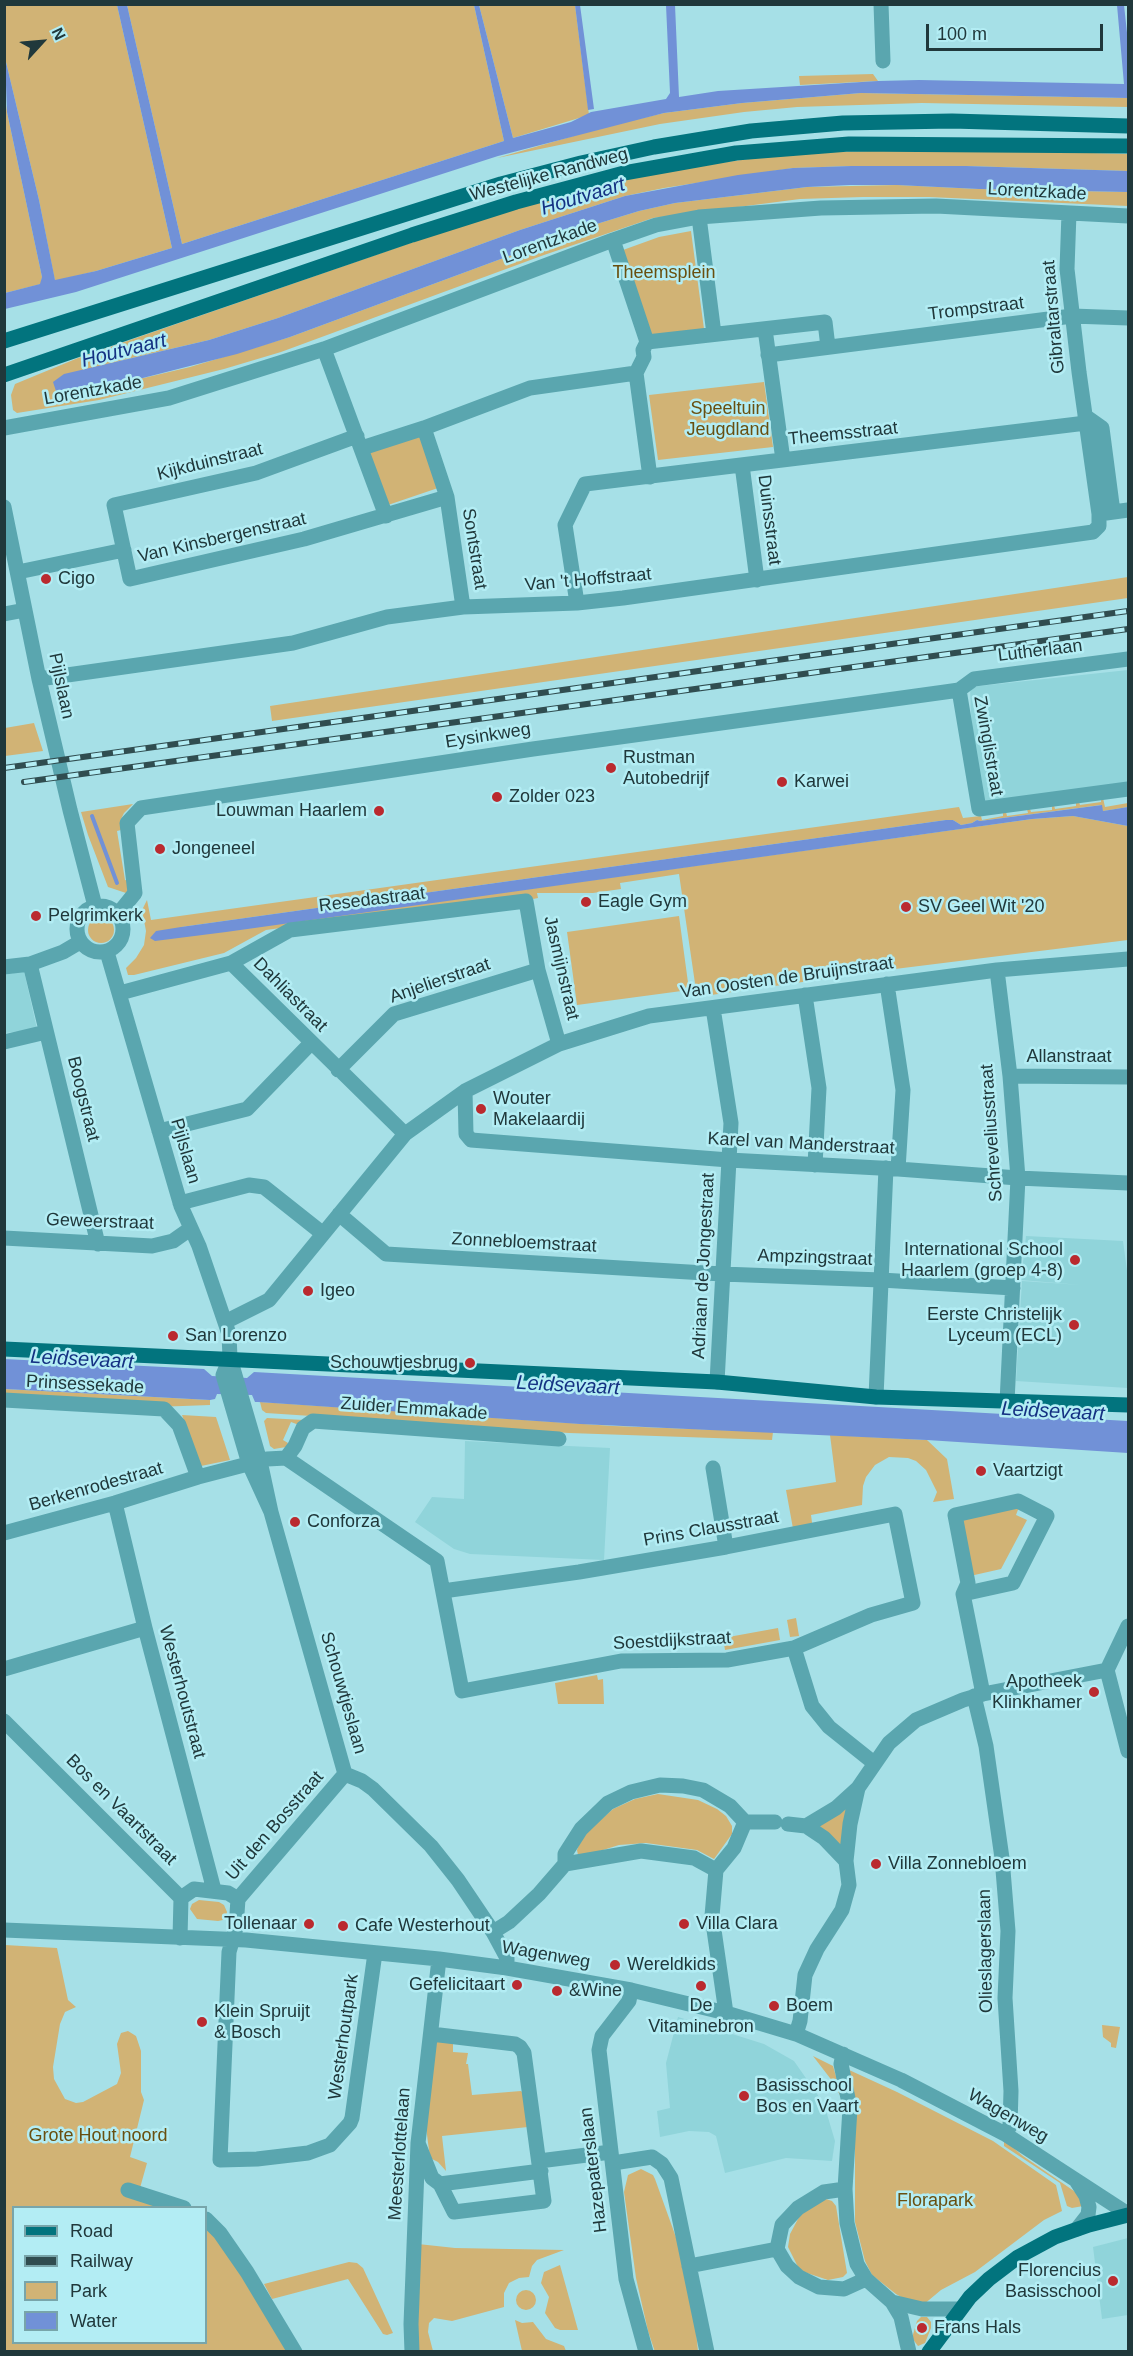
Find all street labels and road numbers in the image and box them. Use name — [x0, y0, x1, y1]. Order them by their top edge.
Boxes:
street label: Westelijke Randweg — [468, 144, 630, 206]
street label: Lorentzkade — [987, 179, 1087, 205]
street label: Lorentzkade — [500, 215, 600, 269]
street label: Gibraltarstraat — [1038, 259, 1070, 375]
street label: Trompstraat — [927, 292, 1025, 326]
street label: Lorentzkade — [42, 372, 144, 410]
street label: Theemsstraat — [787, 418, 899, 450]
street label: Kijkduinstraat — [155, 438, 265, 486]
street label: Duinsstraat — [753, 474, 785, 566]
street label: Sontstraat — [457, 507, 491, 591]
street label: Van Kinsbergenstraat — [136, 508, 308, 568]
street label: Van 't Hoffstraat — [524, 564, 652, 596]
street label: Lutherlaan — [996, 635, 1084, 667]
street label: Pijlslaan — [43, 651, 79, 721]
street label: Zwinglistraat — [969, 694, 1007, 798]
street label: Eysinkweg — [444, 719, 532, 753]
street label: Resedastraat — [318, 883, 426, 917]
street label: Jasmijnstraat — [539, 914, 583, 1022]
street label: Van Oosten de Bruijnstraat — [679, 952, 895, 1004]
street label: Dahliastraat — [248, 953, 332, 1037]
street label: Anjelierstraat — [387, 954, 493, 1008]
street label: Allanstraat — [1026, 1046, 1112, 1068]
street label: Boogstraat — [62, 1054, 104, 1144]
street label: Schreveliusstraat — [976, 1063, 1008, 1203]
street label: Pijlslaan — [165, 1116, 205, 1186]
street label: Karel van Manderstraat — [707, 1128, 895, 1160]
street label: Adriaan de Jongestraat — [688, 1172, 720, 1360]
street label: Geweerstraat — [46, 1209, 154, 1235]
street label: Zonnebloemstraat — [451, 1228, 597, 1258]
street label: Ampzingstraat — [757, 1245, 873, 1271]
street label: Prinsessekade — [25, 1371, 145, 1399]
street label: Zuider Emmakade — [340, 1393, 488, 1425]
street label: Berkenrodestraat — [27, 1458, 165, 1516]
street label: Prins Clausstraat — [642, 1506, 780, 1552]
street label: Westerhoutstraat — [154, 1623, 210, 1761]
street label: Soestdijkstraat — [612, 1627, 732, 1655]
street label: Schouwtjeslaan — [315, 1629, 371, 1757]
street label: Bos en Vaartstraat — [61, 1750, 181, 1870]
street label: Uit den Bosstraat — [222, 1767, 328, 1885]
street label: Olieslagerslaan — [974, 1889, 998, 2013]
street label: Wagenweg — [500, 1937, 592, 1973]
street label: Westerhoutpark — [324, 1973, 364, 2101]
street label: Wagenweg — [964, 2084, 1052, 2148]
street label: Meesterlottelaan — [385, 2087, 415, 2221]
street label: Hazepaterslaan — [576, 2106, 612, 2234]

